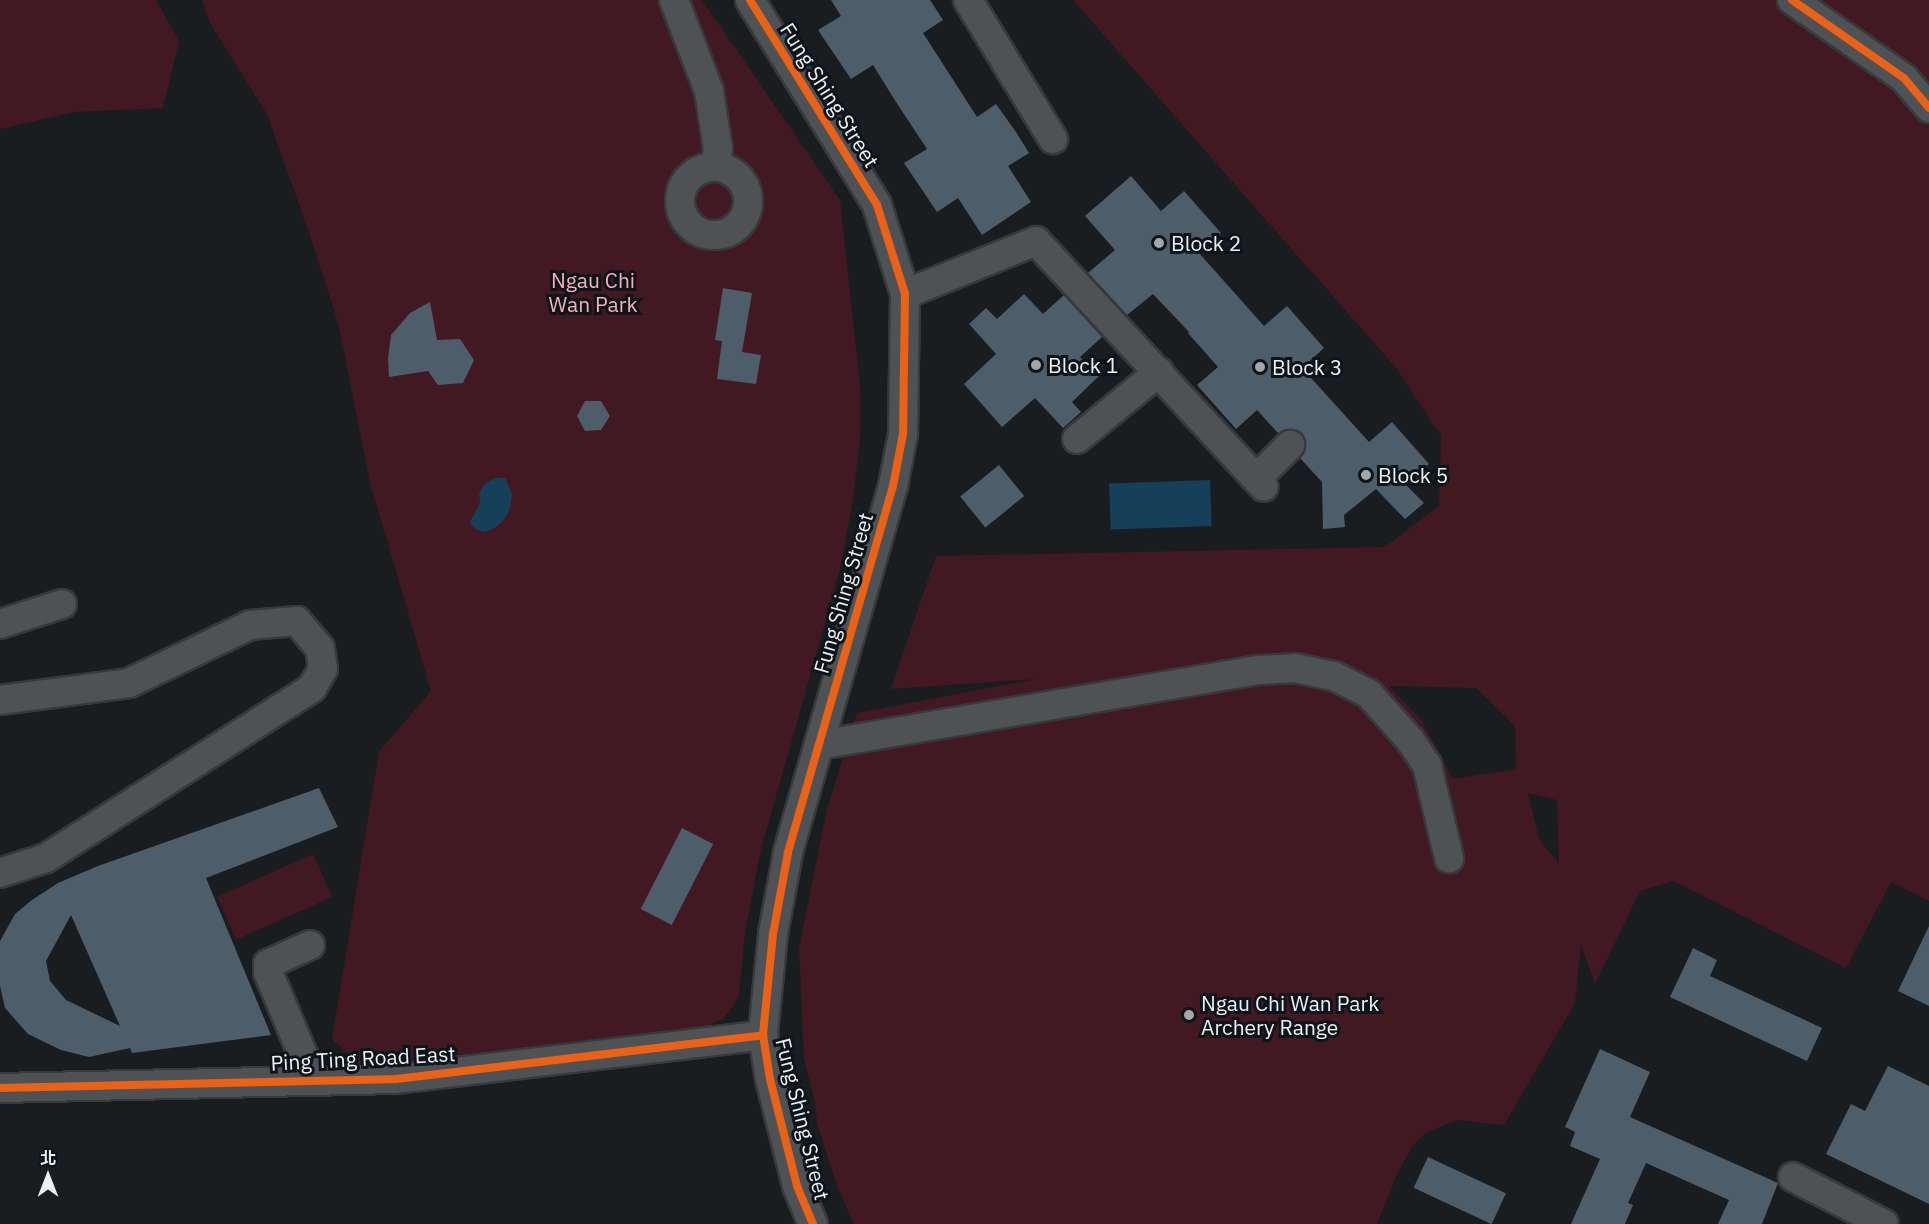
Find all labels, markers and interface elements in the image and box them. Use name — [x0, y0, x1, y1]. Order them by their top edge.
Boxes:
street label: Fung Shing Street — [775, 18, 885, 172]
place label: Block 2 — [1171, 230, 1241, 256]
marker: Block 2 — [1152, 236, 1166, 250]
park label: Ngau Chi Wan Park — [548, 267, 638, 317]
place label: Block 1 — [1048, 352, 1118, 378]
place label: Block 3 — [1272, 354, 1342, 380]
marker: Block 1 — [1029, 358, 1043, 372]
marker: Block 3 — [1253, 360, 1267, 374]
place label: Block 5 — [1378, 462, 1448, 488]
marker: Block 5 — [1359, 468, 1373, 482]
street label: Fung Shing Street — [808, 510, 878, 676]
place label: Ngau Chi Wan Park Archery Range — [1201, 990, 1379, 1040]
marker: Ngau Chi Wan Park Archery Range — [1182, 1008, 1196, 1022]
street label: Fung Shing Street — [771, 1035, 835, 1203]
street label: Ping Ting Road East — [270, 1041, 456, 1075]
north arrow — [18, 1146, 78, 1206]
text: 北 — [40, 1148, 56, 1168]

